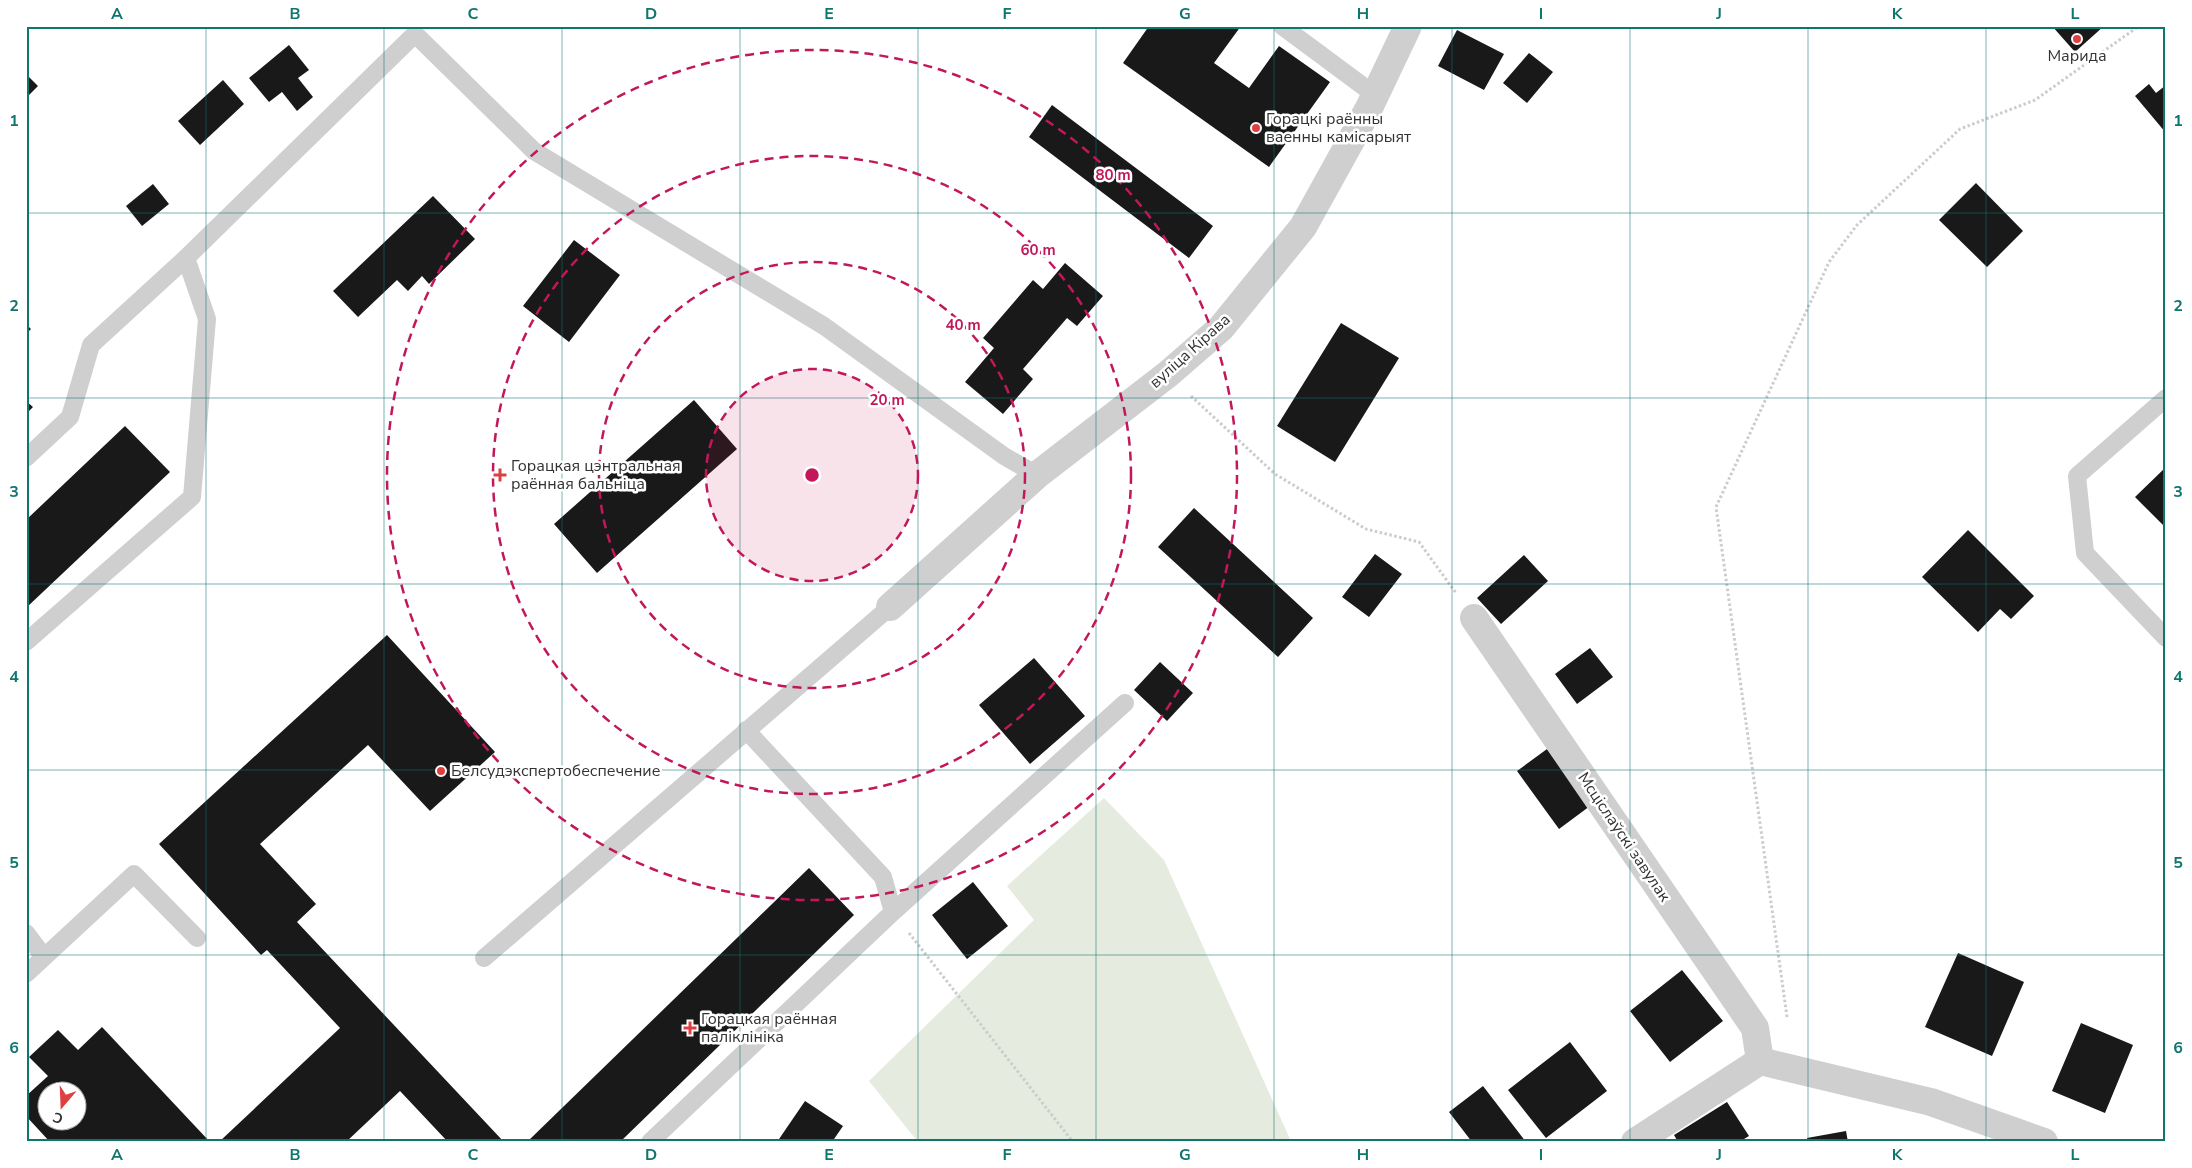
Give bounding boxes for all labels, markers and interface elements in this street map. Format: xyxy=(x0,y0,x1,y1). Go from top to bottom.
text: A xyxy=(111,3,123,25)
text: B xyxy=(289,3,301,25)
text: C xyxy=(468,3,479,25)
text: D xyxy=(645,3,657,25)
text: E xyxy=(824,3,834,25)
text: F xyxy=(1003,3,1012,25)
text: G xyxy=(1179,3,1191,25)
text: H xyxy=(1357,3,1369,25)
text: I xyxy=(1539,3,1543,25)
text: J xyxy=(1715,3,1722,25)
text: K xyxy=(1892,3,1904,25)
text: L xyxy=(2071,3,2080,25)
marker: Марида xyxy=(2071,33,2083,45)
place label: Марида xyxy=(2047,45,2107,67)
place label: Горацкі раённы ваенны камісарыят xyxy=(1266,108,1412,148)
text: 1 xyxy=(9,110,19,132)
text: 1 xyxy=(2173,110,2183,132)
marker: Горацкі раённы ваенны камісарыят xyxy=(1250,122,1262,134)
text: 80 m xyxy=(1095,165,1131,185)
text: 60 m xyxy=(1020,240,1056,260)
text: 2 xyxy=(9,295,19,317)
text: 2 xyxy=(2173,295,2183,317)
street label: вуліца Кірава xyxy=(1145,309,1235,393)
text: 40 m xyxy=(945,315,981,335)
text: 20 m xyxy=(869,390,905,410)
place label: Горацкая цэнтральная раённая бальніца xyxy=(511,455,681,495)
centre of rings xyxy=(803,466,821,484)
marker: Горацкая цэнтральная раённая бальніца xyxy=(493,468,507,482)
text: 3 xyxy=(9,481,19,503)
text: 3 xyxy=(2173,481,2183,503)
text: 4 xyxy=(9,666,19,688)
text: 4 xyxy=(2173,666,2183,688)
place label: Белсудэкспертобеспечение xyxy=(451,760,660,782)
marker: Белсудэкспертобеспечение xyxy=(435,765,447,777)
street label: Мсціслаўскі завулак xyxy=(1572,768,1676,907)
text: 5 xyxy=(9,852,19,874)
text: 5 xyxy=(2173,852,2183,874)
place label: Горацкая раённая паліклініка xyxy=(701,1008,837,1048)
marker: Горацкая раённая паліклініка xyxy=(683,1021,697,1035)
text: 6 xyxy=(9,1037,19,1059)
text: 6 xyxy=(2173,1037,2183,1059)
north arrow xyxy=(38,1080,88,1130)
text: С xyxy=(50,1107,66,1128)
text: A xyxy=(111,1144,123,1166)
text: B xyxy=(289,1144,301,1166)
text: C xyxy=(468,1144,479,1166)
text: D xyxy=(645,1144,657,1166)
text: E xyxy=(824,1144,834,1166)
text: F xyxy=(1003,1144,1012,1166)
text: G xyxy=(1179,1144,1191,1166)
text: H xyxy=(1357,1144,1369,1166)
text: I xyxy=(1539,1144,1543,1166)
text: J xyxy=(1715,1144,1722,1166)
text: K xyxy=(1892,1144,1904,1166)
text: L xyxy=(2071,1144,2080,1166)

